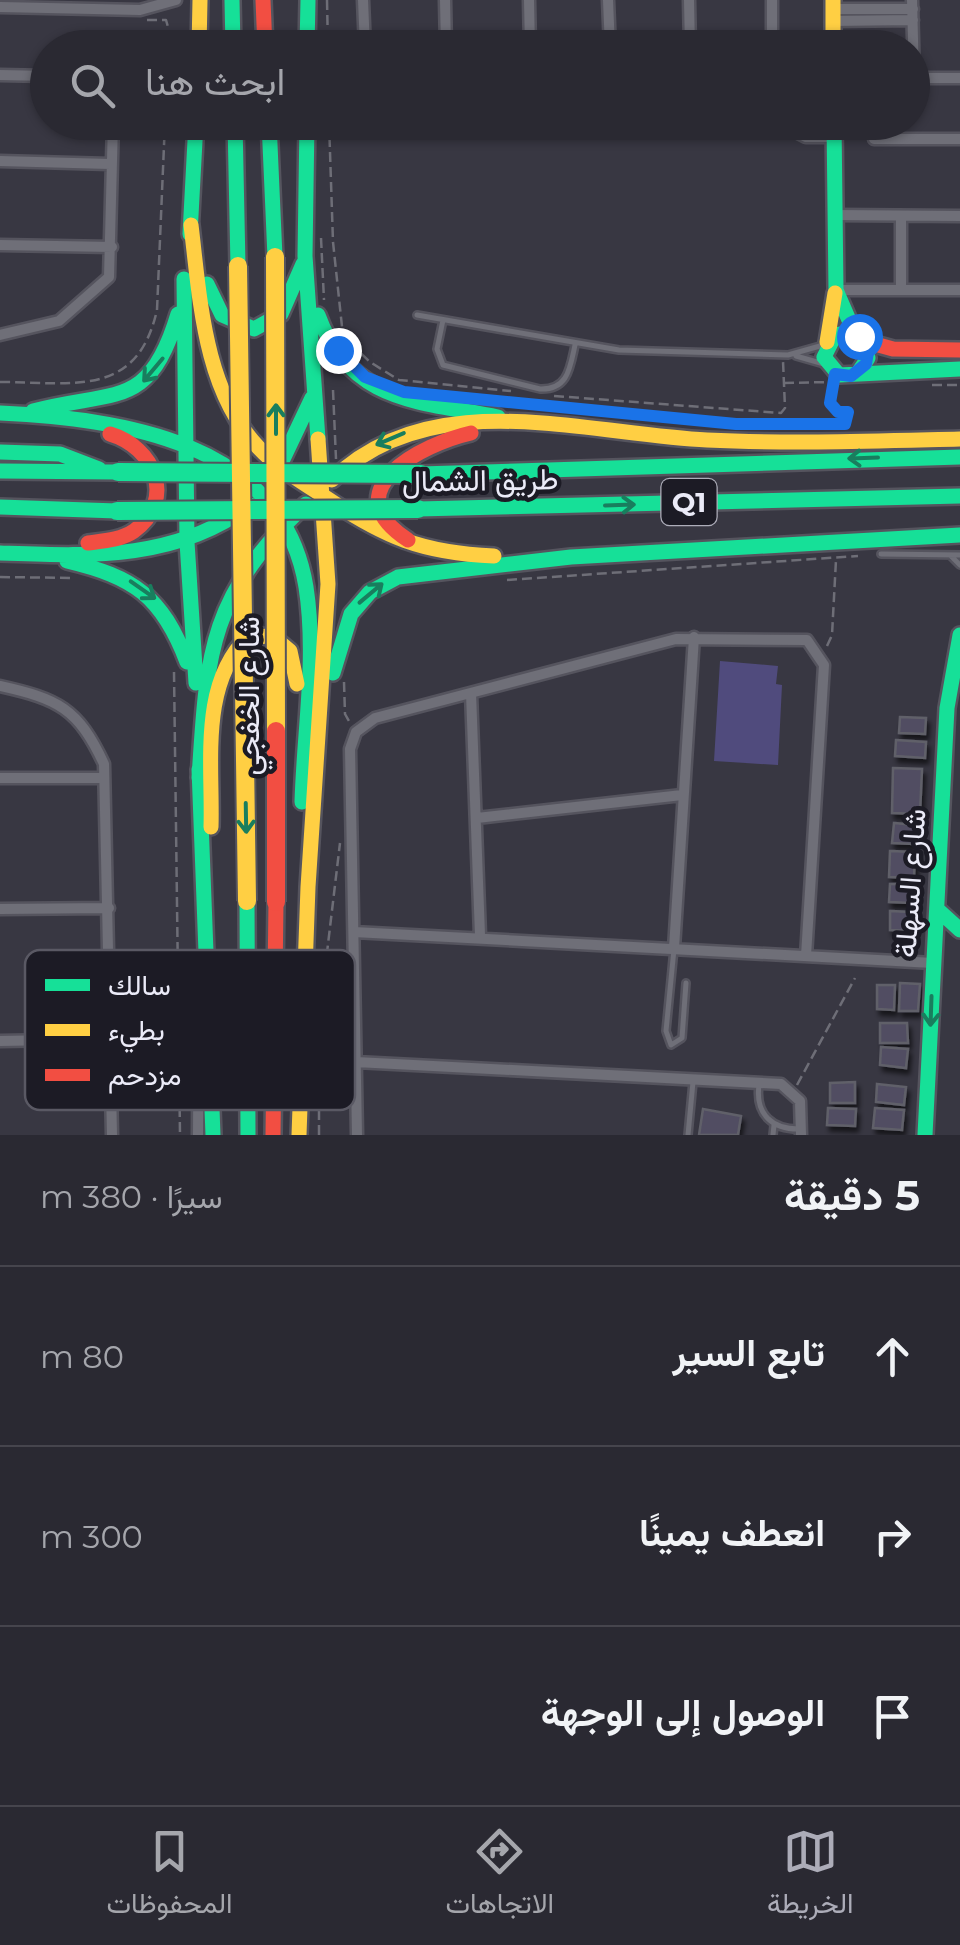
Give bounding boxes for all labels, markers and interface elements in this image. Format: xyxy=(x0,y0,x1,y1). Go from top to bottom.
search box xyxy=(30,30,930,140)
icon: search xyxy=(65,58,120,113)
text: ابحث هنا xyxy=(145,58,285,105)
route start xyxy=(837,314,883,360)
route end xyxy=(316,328,362,374)
one-way arrow xyxy=(142,356,164,382)
one-way arrow xyxy=(266,404,285,436)
one-way arrow xyxy=(376,431,406,449)
one-way arrow xyxy=(847,448,879,467)
street label: طريق الشمال xyxy=(401,460,559,500)
road number: Q1 xyxy=(662,479,716,525)
one-way arrow xyxy=(604,495,636,514)
one-way arrow xyxy=(129,579,156,600)
one-way arrow xyxy=(358,582,384,604)
street label: شارع الخفجي xyxy=(230,616,273,776)
one-way arrow xyxy=(236,800,256,833)
street label: شارع السهلة xyxy=(886,807,936,959)
legend xyxy=(25,950,355,1110)
text: سالك xyxy=(108,968,171,1002)
one-way arrow xyxy=(921,994,940,1026)
text: بطيء xyxy=(108,1013,165,1053)
text: مزدحم xyxy=(108,1058,181,1094)
text: 5 دقيقة xyxy=(784,1169,920,1221)
text: سيرًا · 380 m xyxy=(40,1177,222,1216)
text: تابع السير xyxy=(673,1329,825,1376)
icon: ahead xyxy=(865,1329,920,1384)
text: 80 m xyxy=(40,1337,124,1376)
text: انعطف يمينًا xyxy=(639,1509,825,1556)
icon: right xyxy=(865,1509,920,1564)
text: 300 m xyxy=(40,1517,143,1556)
text: الوصول إلى الوجهة xyxy=(541,1689,825,1736)
icon: arrive xyxy=(865,1689,920,1744)
tab: المحفوظات xyxy=(106,1824,233,1928)
tab: الاتجاهات xyxy=(445,1824,554,1928)
tab: الخريطة xyxy=(767,1824,854,1928)

